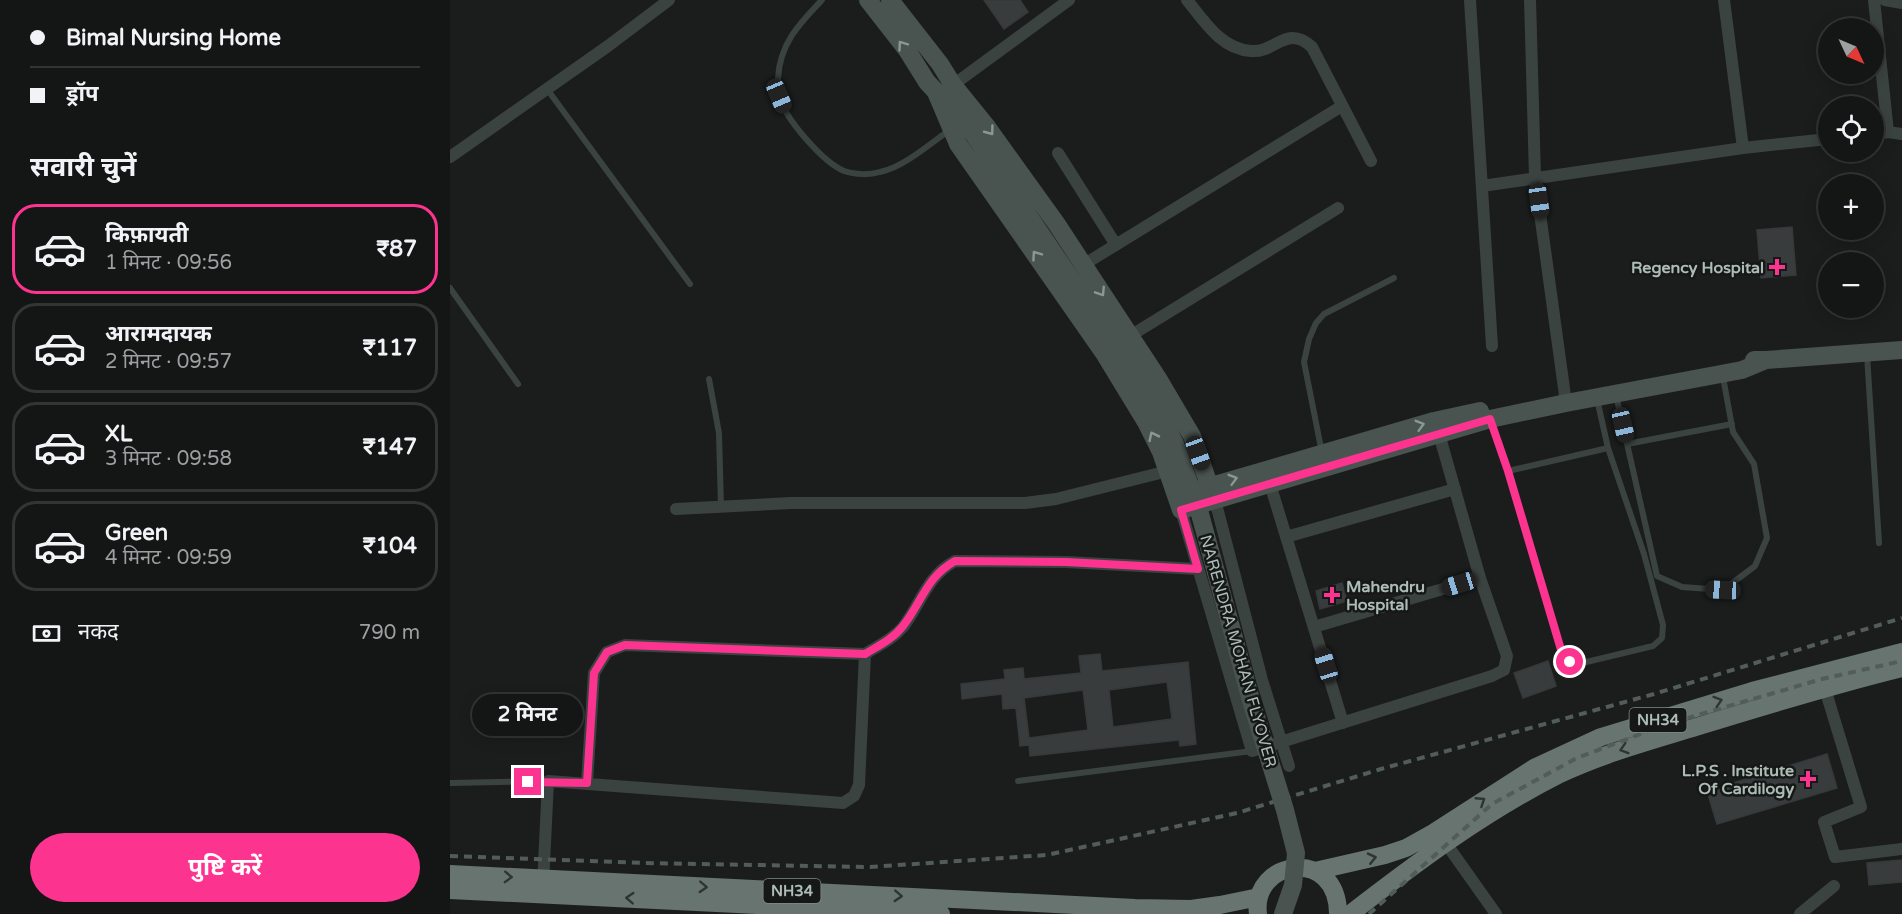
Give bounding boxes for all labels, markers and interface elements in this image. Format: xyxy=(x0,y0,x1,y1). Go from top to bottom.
north arrow xyxy=(1818,18,1884,84)
map controls xyxy=(1818,18,1884,318)
text: Bimal Nursing Home xyxy=(66,25,281,51)
one-way arrow xyxy=(898,40,909,51)
car xyxy=(764,76,794,116)
text: ड्रॉप xyxy=(66,81,99,107)
button: locate xyxy=(1818,96,1884,162)
one-way arrow xyxy=(983,125,994,136)
text: सवारी चुनें xyxy=(30,151,136,184)
button: + xyxy=(1818,174,1884,240)
car xyxy=(1528,182,1550,220)
icon: car xyxy=(33,222,87,276)
text: किफ़ायती xyxy=(105,222,189,248)
text: ₹87 xyxy=(376,236,417,262)
one-way arrow xyxy=(1032,250,1043,261)
text: 1 मिनट · 09:56 xyxy=(105,251,232,275)
button: − xyxy=(1818,252,1884,318)
place label: Regency Hospital xyxy=(1631,258,1764,278)
marker: Regency Hospital xyxy=(1768,258,1786,276)
one-way arrow xyxy=(1094,285,1105,296)
icon: car xyxy=(33,321,87,375)
text: आरामदायक xyxy=(105,321,212,347)
text: ₹117 xyxy=(363,335,417,361)
text: 2 मिनट · 09:57 xyxy=(105,350,232,374)
car xyxy=(1610,405,1636,445)
icon: car xyxy=(33,420,87,474)
one-way arrow xyxy=(1414,420,1425,432)
text: XL xyxy=(105,421,132,447)
one-way arrow xyxy=(1148,431,1160,442)
car xyxy=(1183,433,1213,473)
text: ₹147 xyxy=(363,434,417,460)
text: 3 मिनट · 09:58 xyxy=(105,447,232,471)
one-way arrow xyxy=(1228,473,1238,486)
icon: car xyxy=(33,519,87,573)
text: Green xyxy=(105,520,168,546)
text: ₹104 xyxy=(363,533,417,559)
street label: NARENDRA MOHAN FLYOVER xyxy=(1195,533,1281,770)
text: 4 मिनट · 09:59 xyxy=(105,546,232,570)
car xyxy=(1439,570,1479,598)
place label: Mahendru Hospital xyxy=(1346,577,1425,615)
car xyxy=(1705,580,1741,600)
marker: Mahendru Hospital xyxy=(1323,586,1341,604)
icon: cash xyxy=(30,617,63,650)
text: नकद xyxy=(78,619,119,645)
text: 790 m xyxy=(359,621,420,645)
car xyxy=(1312,645,1340,685)
route start xyxy=(1556,648,1583,675)
callout: 2 मिनट xyxy=(472,695,584,737)
one-way arrow xyxy=(1712,696,1723,708)
text: 2 मिनट xyxy=(498,703,557,727)
road number: NH34 xyxy=(1630,708,1686,732)
one-way arrow xyxy=(1619,742,1630,754)
place label: L.P.S . Institute Of Cardilogy xyxy=(1682,761,1794,799)
route end xyxy=(514,768,541,795)
marker: L.P.S . Institute Of Cardilogy xyxy=(1799,770,1817,788)
one-way arrow xyxy=(1475,796,1485,808)
button: पुष्टि करें xyxy=(30,833,420,902)
one-way arrow xyxy=(1367,852,1377,865)
one-way arrow xyxy=(504,870,513,883)
road number: NH34 xyxy=(764,879,820,903)
one-way arrow xyxy=(699,880,708,893)
one-way arrow xyxy=(893,890,902,903)
one-way arrow xyxy=(626,891,635,904)

